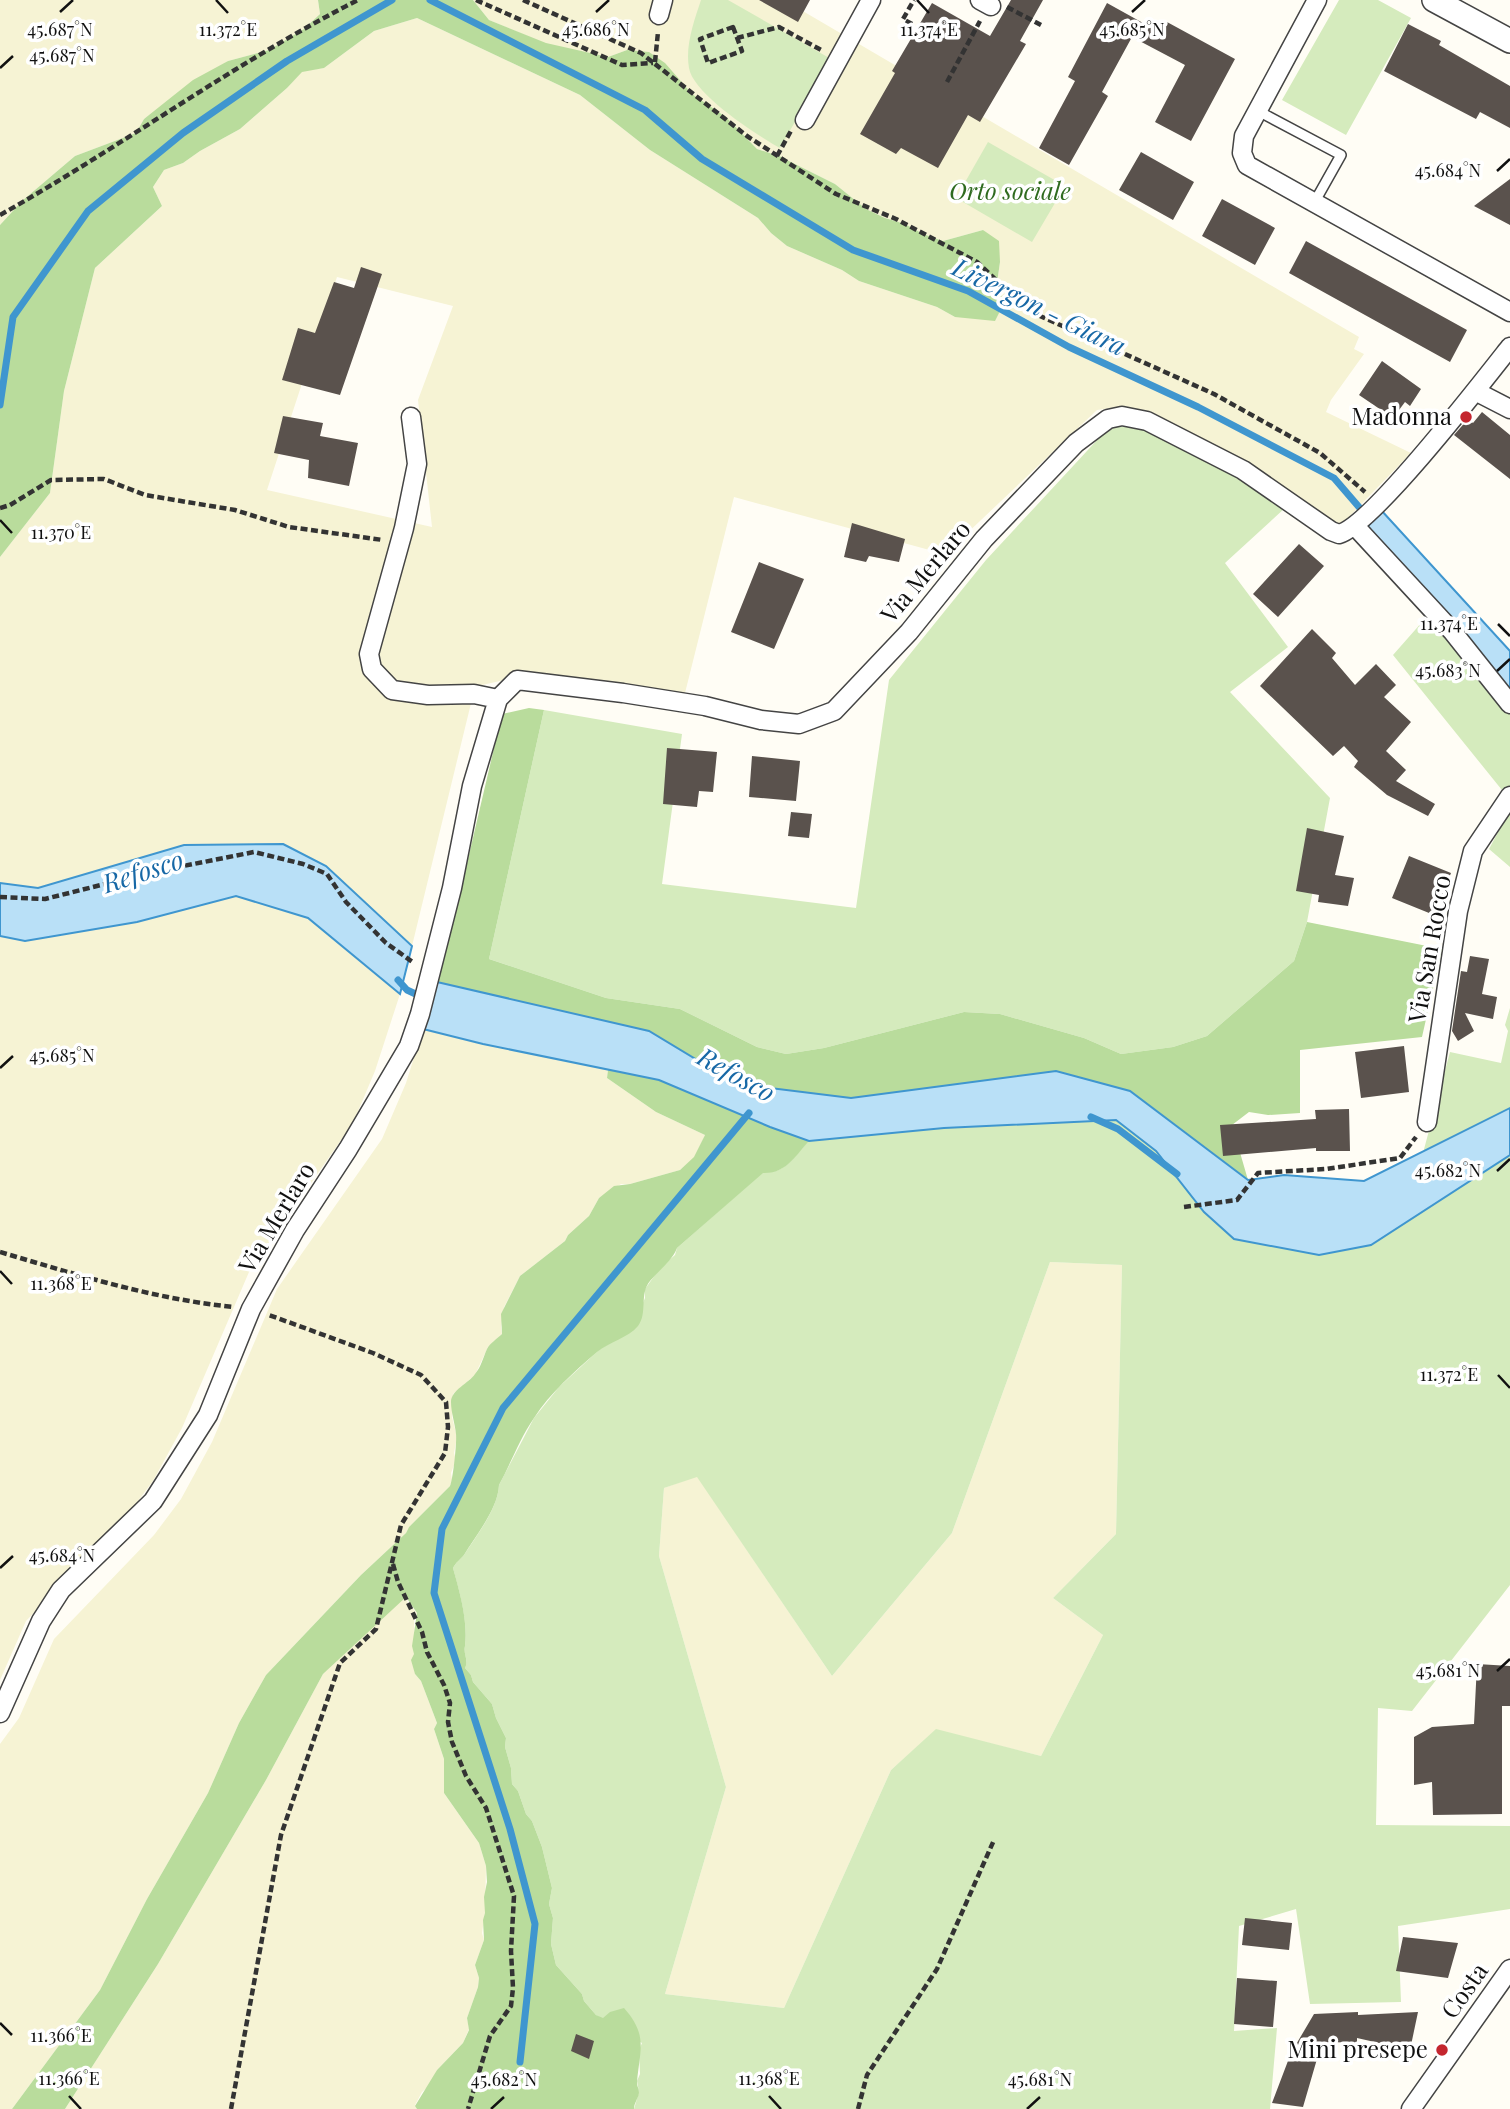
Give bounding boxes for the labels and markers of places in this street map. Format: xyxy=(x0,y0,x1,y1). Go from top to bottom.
place label: Madonna xyxy=(1352,399,1452,431)
marker: Madonna xyxy=(1458,409,1474,425)
place label: Mini presepe xyxy=(1287,2032,1428,2064)
marker: Mini presepe xyxy=(1434,2042,1450,2058)

